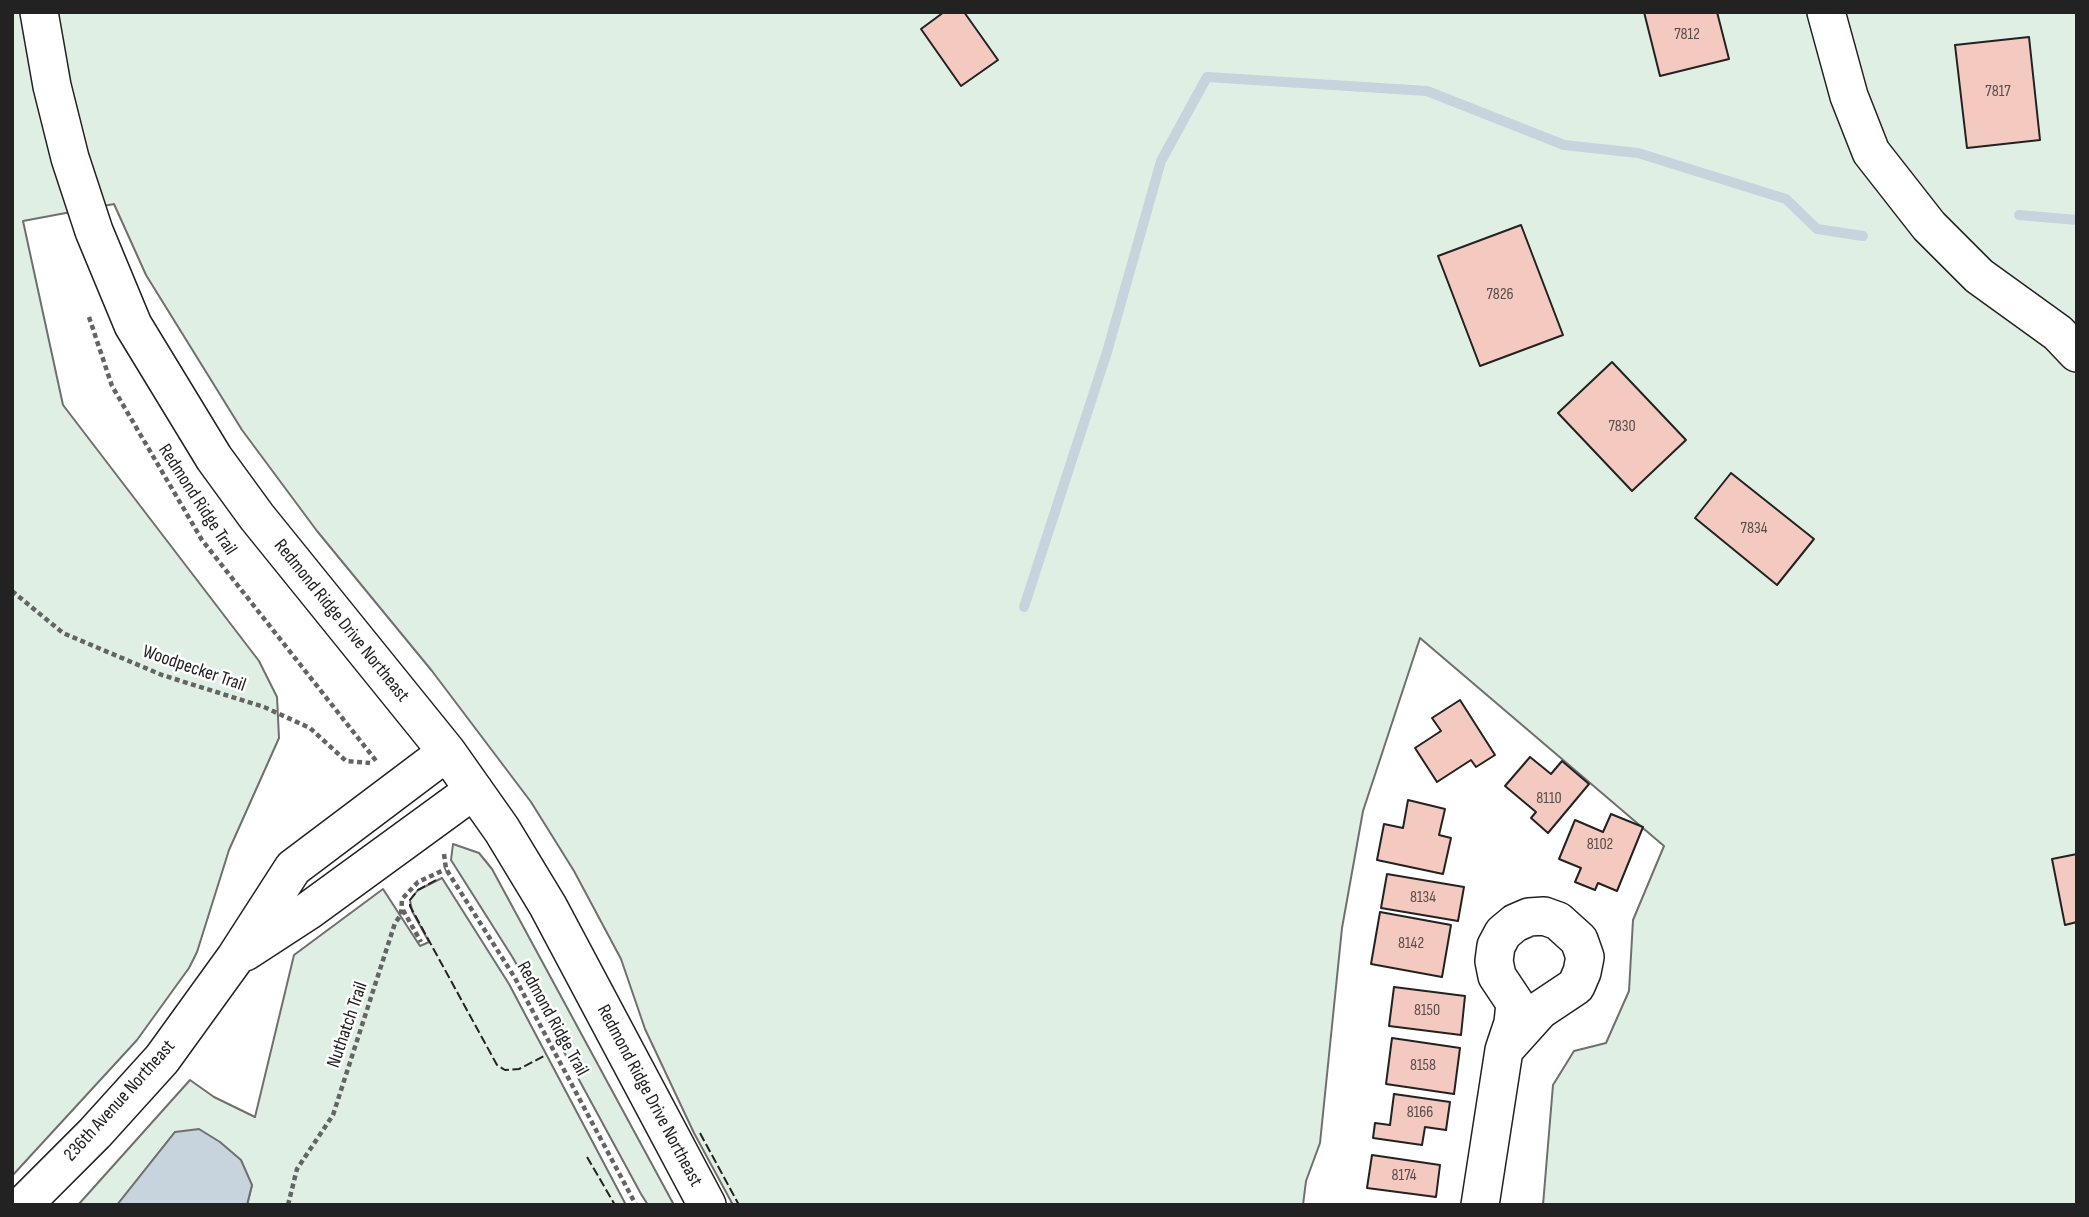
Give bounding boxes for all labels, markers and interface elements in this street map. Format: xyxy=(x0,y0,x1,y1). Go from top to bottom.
house number: 7812 xyxy=(1674,25,1700,45)
house number: 7817 xyxy=(1985,82,2011,102)
house number: 7826 xyxy=(1486,285,1514,305)
house number: 7830 xyxy=(1608,417,1636,437)
street label: Redmond Ridge Trail xyxy=(153,440,241,560)
house number: 7834 xyxy=(1741,519,1767,539)
street label: Redmond Ridge Drive Northeast xyxy=(268,535,414,707)
street label: Woodpecker Trail xyxy=(139,641,249,697)
house number: 8110 xyxy=(1536,789,1562,809)
house number: 8102 xyxy=(1587,835,1613,855)
house number: 8134 xyxy=(1410,888,1436,908)
house number: 8142 xyxy=(1398,934,1424,954)
street label: Redmond Ridge Trail xyxy=(511,958,593,1080)
street label: Nuthatch Trail xyxy=(323,979,373,1071)
street label: Redmond Ridge Drive Northeast xyxy=(591,1001,707,1191)
house number: 8150 xyxy=(1414,1001,1440,1021)
street label: 236th Avenue Northeast xyxy=(60,1036,180,1166)
house number: 8158 xyxy=(1410,1056,1436,1076)
house number: 8166 xyxy=(1407,1103,1433,1123)
house number: 8174 xyxy=(1392,1166,1416,1186)

